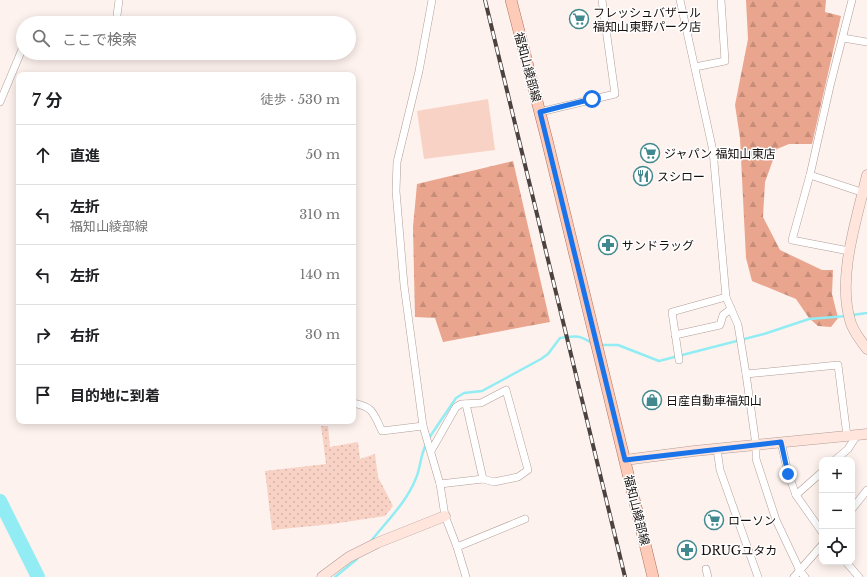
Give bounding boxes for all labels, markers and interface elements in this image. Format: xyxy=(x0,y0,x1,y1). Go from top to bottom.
place label: フレッシュバザール 福知山東野パーク店 xyxy=(593,5,701,34)
supermarket icon: フレッシュバザール 福知山東野パーク店 xyxy=(568,8,590,30)
search box xyxy=(16,16,356,60)
icon: search xyxy=(30,27,52,49)
text: ここで検索 xyxy=(62,30,137,49)
street label: 福知山綾部線 xyxy=(511,30,545,104)
text: 7 分 xyxy=(32,90,62,111)
route start xyxy=(583,90,601,108)
text: 徒歩 · 530 m xyxy=(260,91,340,108)
supermarket icon: ジャパン 福知山東店 xyxy=(639,142,661,164)
icon: ahead xyxy=(32,144,54,166)
text: 直進 xyxy=(70,146,100,165)
text: 50 m xyxy=(306,146,340,163)
place label: ジャパン 福知山東店 xyxy=(664,146,775,161)
restaurant icon: スシロー xyxy=(632,165,654,187)
place label: スシロー xyxy=(657,169,705,184)
text: 左折 xyxy=(70,197,100,216)
icon: left xyxy=(32,204,54,226)
text: 310 m xyxy=(299,206,340,223)
text: 福知山綾部線 xyxy=(70,218,148,235)
pharmacy icon: サンドラッグ xyxy=(597,234,619,256)
place label: サンドラッグ xyxy=(622,238,694,253)
icon: left xyxy=(32,264,54,286)
text: 左折 xyxy=(70,266,100,285)
text: 140 m xyxy=(300,266,340,283)
icon: right xyxy=(32,324,54,346)
text: 右折 xyxy=(70,326,100,345)
text: 30 m xyxy=(305,326,340,343)
icon: arrive xyxy=(32,384,54,406)
text: 目的地に到着 xyxy=(70,386,160,405)
shop icon: 日産自動車福知山 xyxy=(641,389,663,411)
place label: 日産自動車福知山 xyxy=(666,393,762,408)
map controls xyxy=(819,457,855,565)
button: + xyxy=(819,457,855,493)
route end xyxy=(779,465,797,483)
street label: 福知山綾部線 xyxy=(621,473,653,547)
button: − xyxy=(819,493,855,529)
supermarket icon: ローソン xyxy=(703,509,725,531)
place label: ローソン xyxy=(728,513,776,528)
button: locate xyxy=(819,529,855,565)
pharmacy icon: DRUGユタカ xyxy=(676,539,698,561)
place label: DRUGユタカ xyxy=(701,543,777,558)

